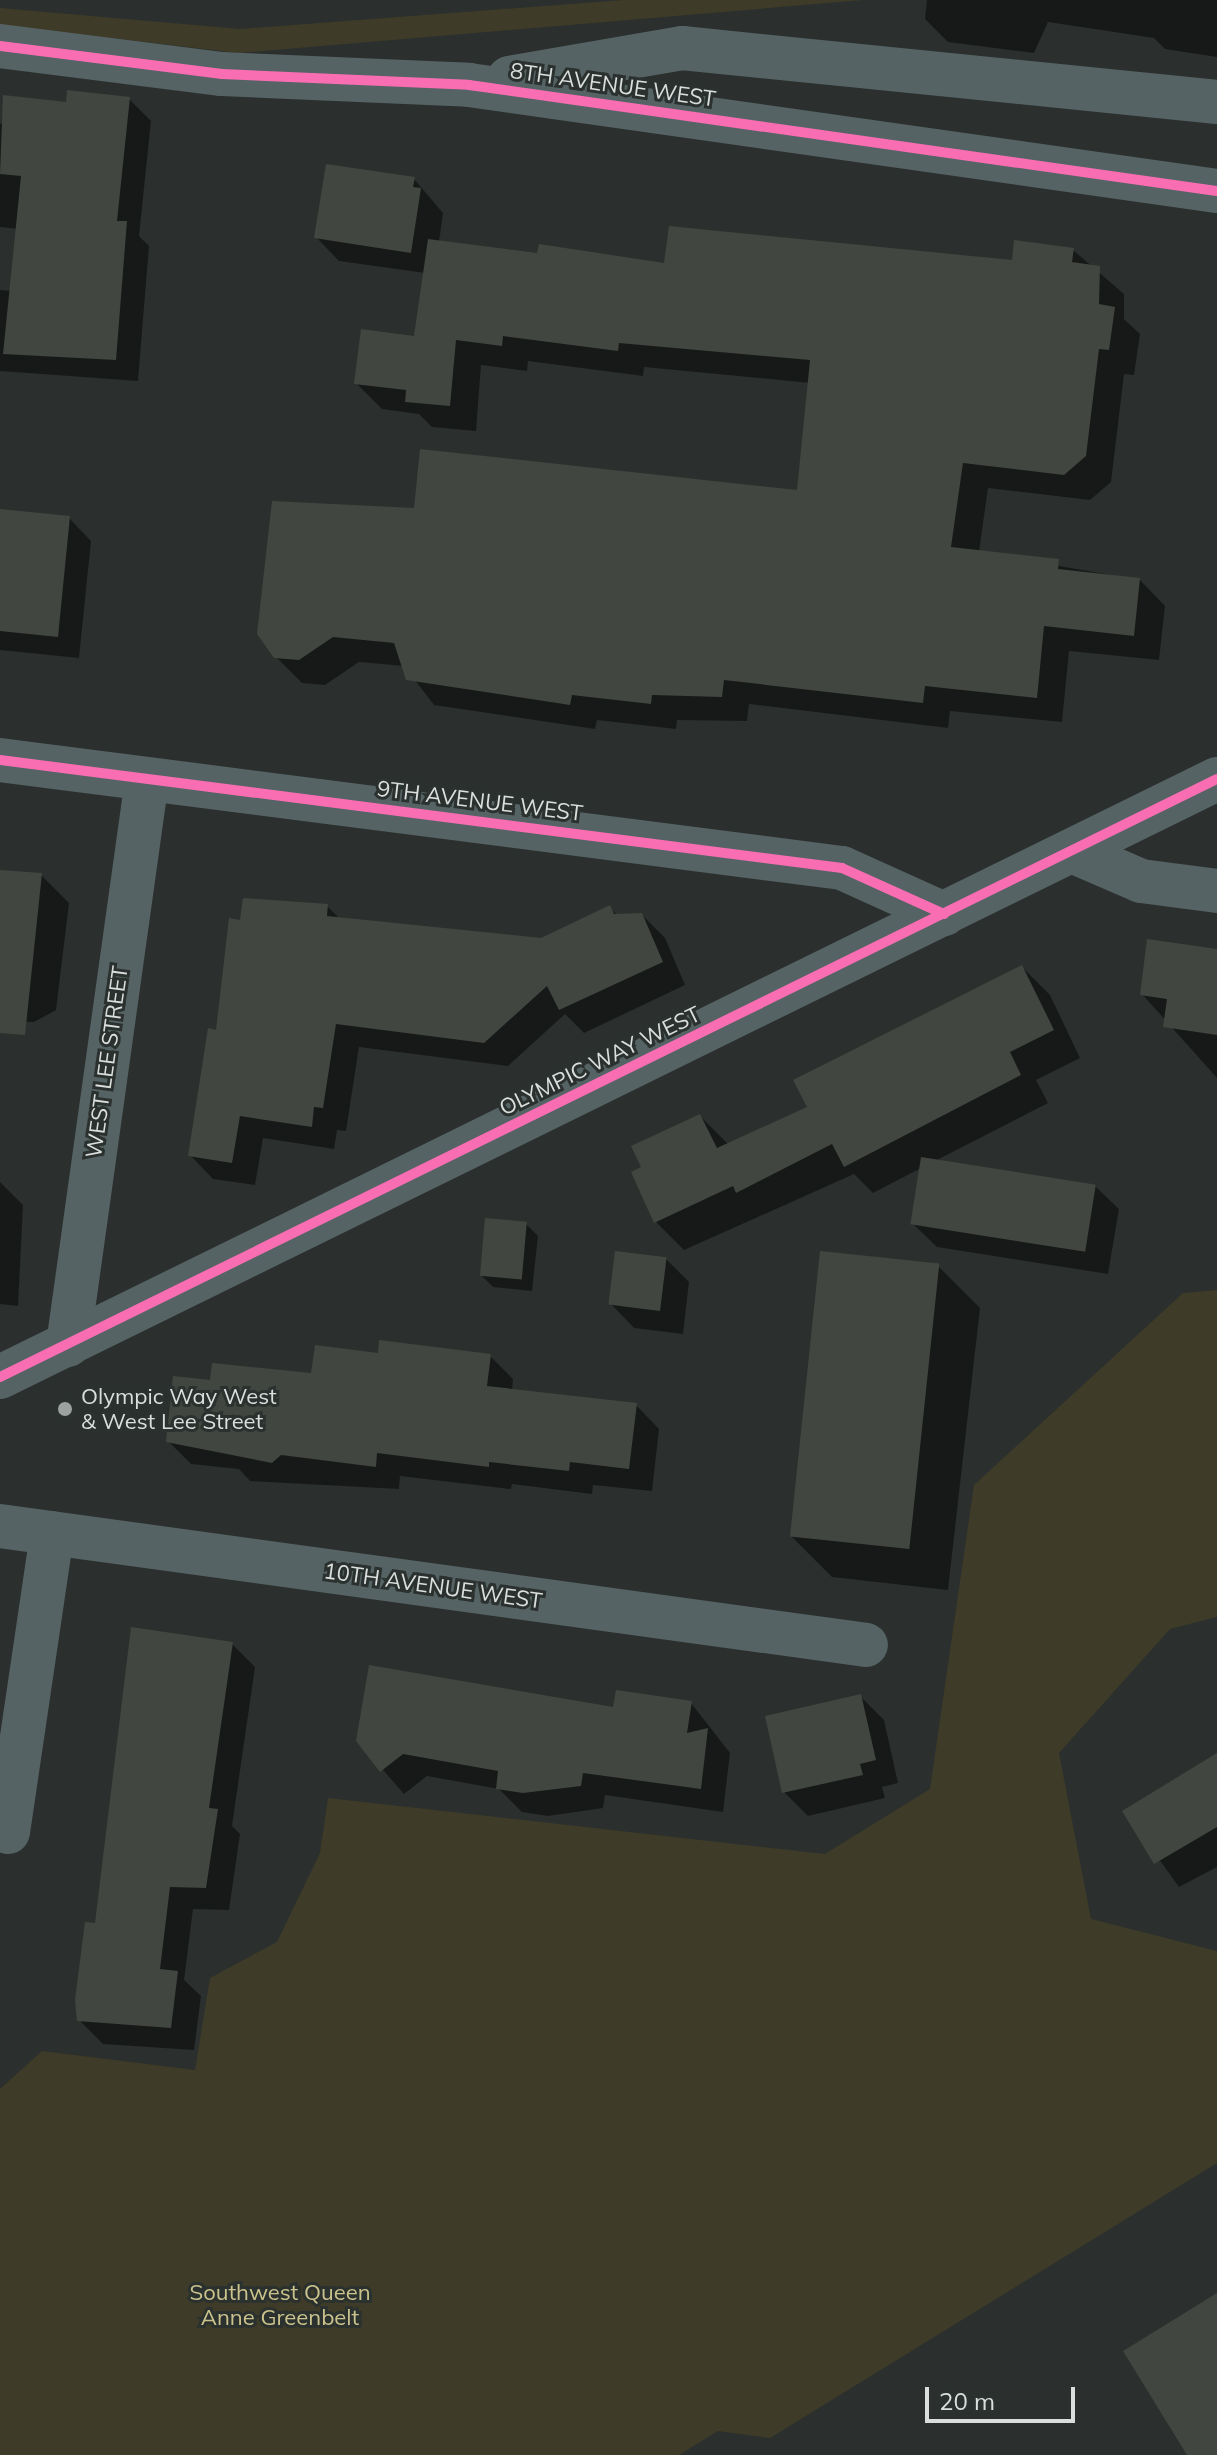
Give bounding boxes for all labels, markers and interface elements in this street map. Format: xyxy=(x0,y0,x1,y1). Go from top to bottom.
street label: 8TH AVENUE WEST xyxy=(508,57,718,113)
street label: 9TH AVENUE WEST xyxy=(375,775,585,827)
street label: WEST LEE STREET xyxy=(80,964,134,1160)
street label: OLYMPIC WAY WEST xyxy=(495,1001,705,1121)
place label: Olympic Way West & West Lee Street xyxy=(81,1383,277,1434)
marker: Olympic Way West & West Lee Street xyxy=(56,1400,74,1418)
street label: 10TH AVENUE WEST xyxy=(322,1558,544,1614)
park label: Southwest Queen Anne Greenbelt xyxy=(189,2279,371,2330)
scale bar xyxy=(929,2371,1079,2421)
text: 20 m xyxy=(939,2386,995,2416)

